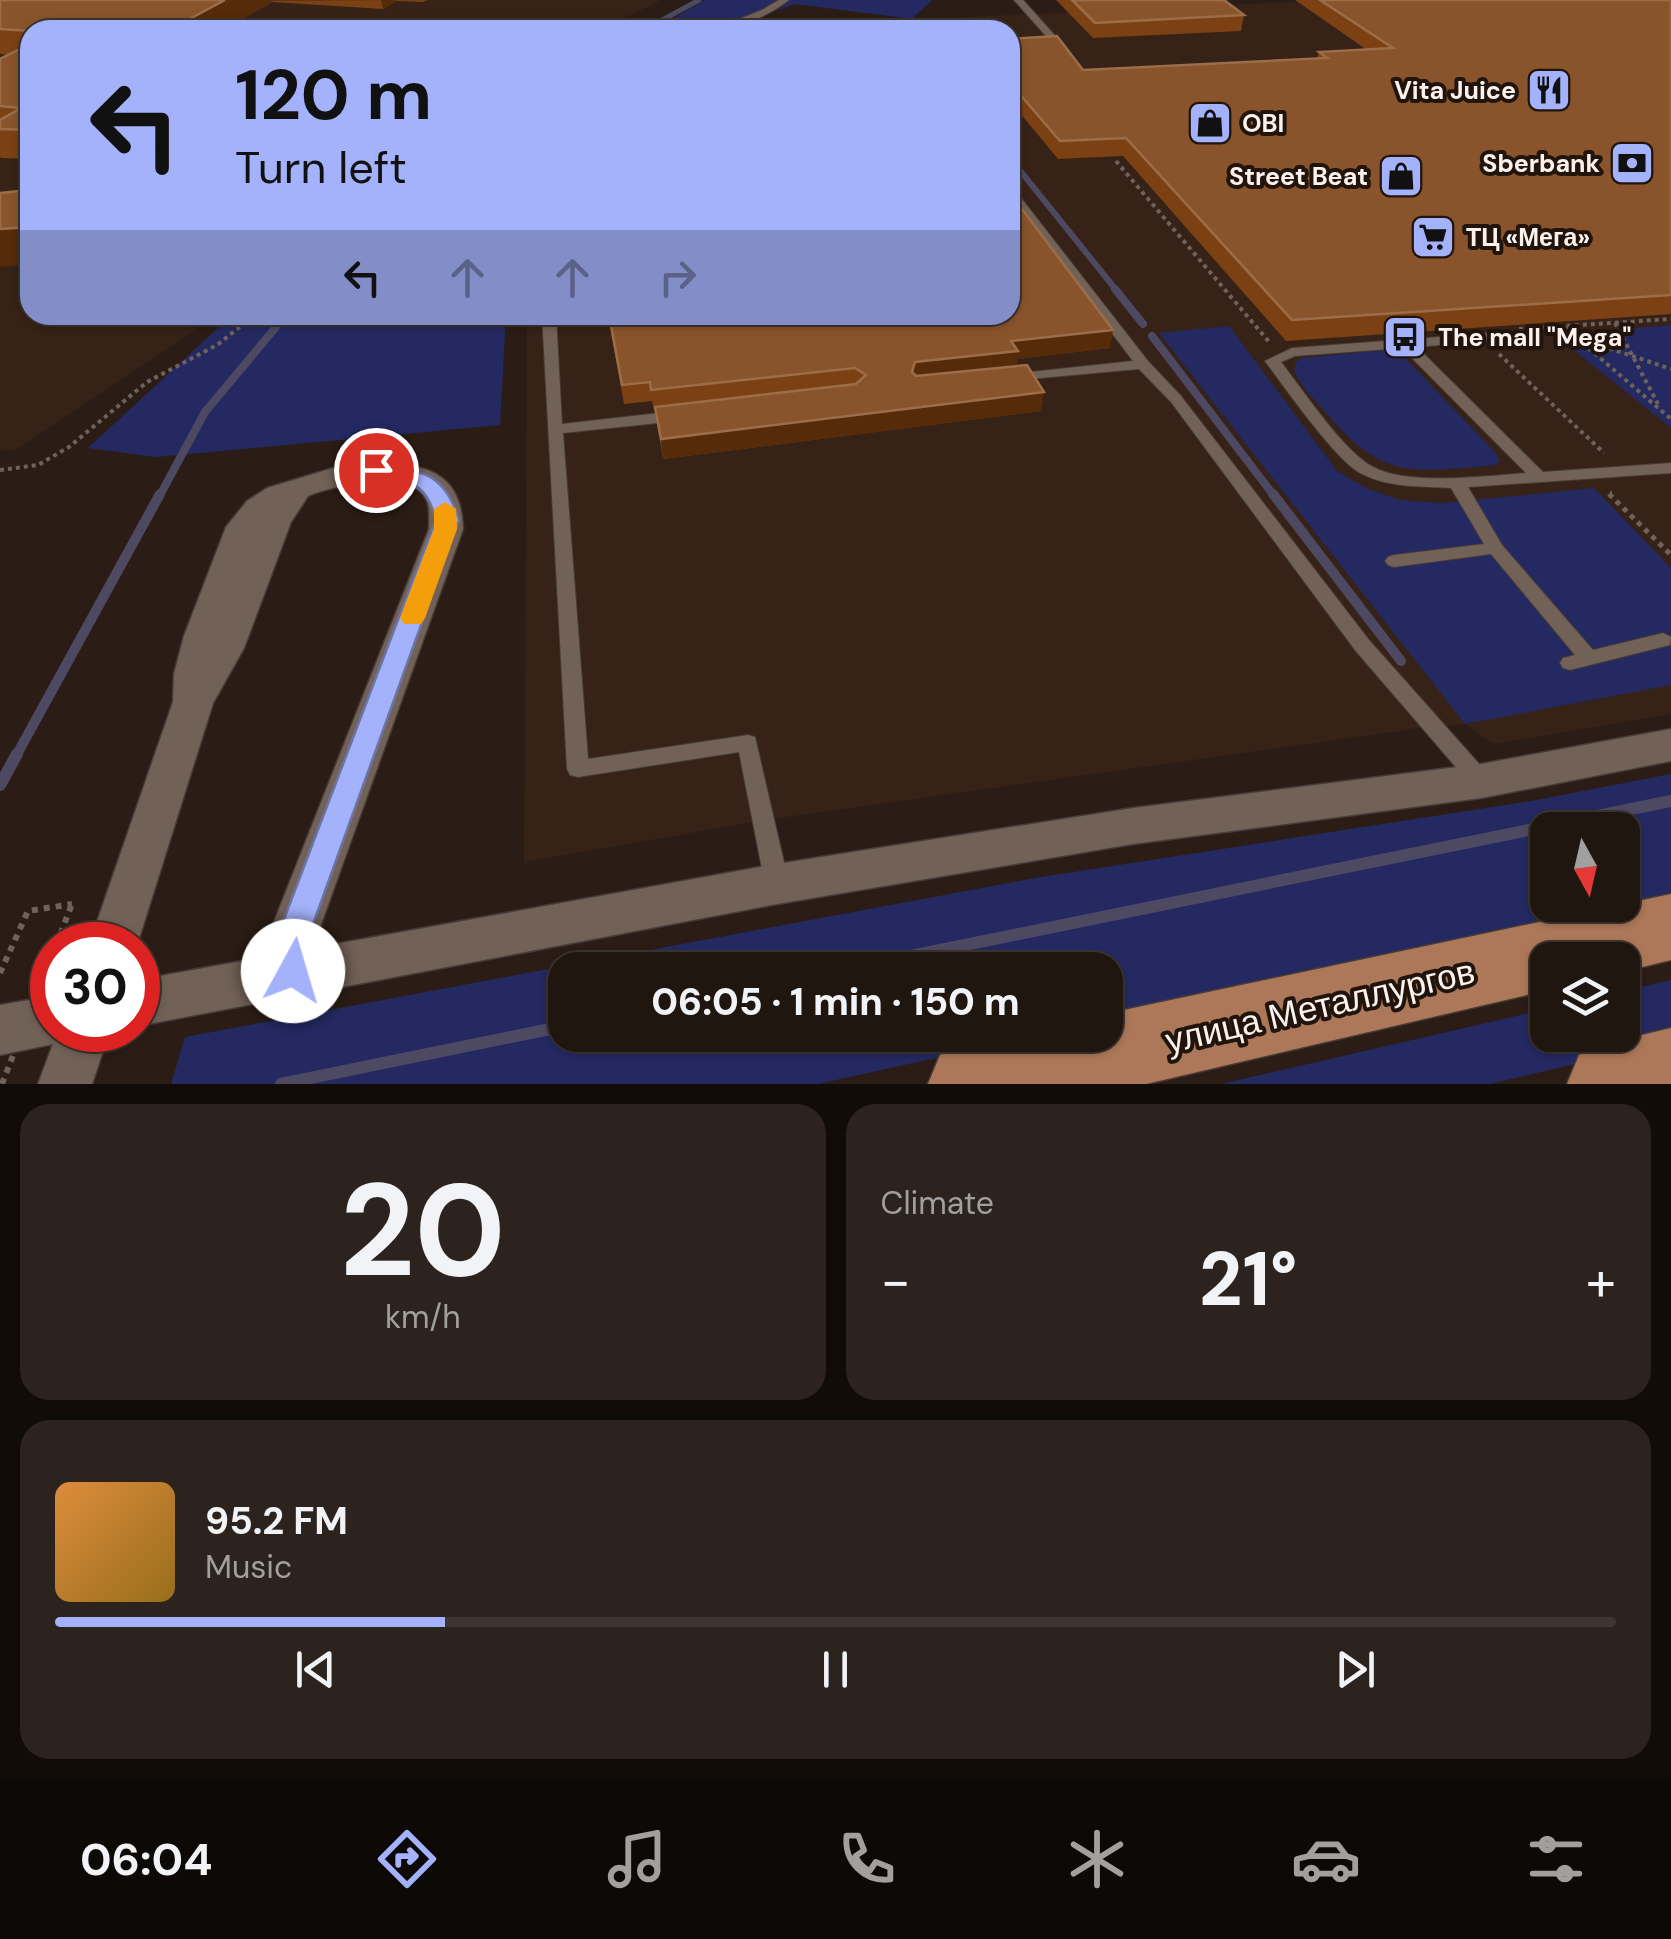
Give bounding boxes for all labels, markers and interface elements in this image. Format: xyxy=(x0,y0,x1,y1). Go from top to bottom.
text: 120 m xyxy=(235,50,432,141)
icon: left xyxy=(70,60,200,190)
restaurant icon: Vita Juice xyxy=(1526,67,1572,113)
place label: Vita Juice xyxy=(1394,74,1516,107)
shop icon: OBI xyxy=(1187,100,1233,146)
place label: OBI xyxy=(1242,107,1284,140)
text: Turn left xyxy=(235,138,407,197)
bank icon: Sberbank xyxy=(1609,140,1655,186)
place label: Sberbank xyxy=(1482,147,1601,180)
shop icon: Street Beat xyxy=(1378,153,1424,199)
place label: Street Beat xyxy=(1229,160,1368,193)
supermarket icon: ТЦ «Мега» xyxy=(1410,214,1456,260)
place label: ТЦ «Мега» xyxy=(1466,221,1590,254)
icon: left xyxy=(335,250,390,305)
icon: ahead xyxy=(440,250,495,305)
icon: ahead xyxy=(545,250,600,305)
icon: right xyxy=(650,250,705,305)
bus stop icon: The mall "Mega" xyxy=(1382,314,1428,360)
place label: The mall "Mega" xyxy=(1438,321,1631,354)
pin xyxy=(334,428,419,513)
icon: arrive xyxy=(349,443,404,498)
north arrow xyxy=(1530,812,1640,922)
map controls xyxy=(1530,812,1640,1052)
position arrow xyxy=(241,919,345,1023)
speed limit sign: 30 xyxy=(30,922,160,1052)
button: layers xyxy=(1530,942,1640,1052)
street label: улица Металлургов xyxy=(1161,948,1479,1064)
text: 06:05 · 1 min · 150 m xyxy=(651,977,1020,1027)
text: 20 xyxy=(340,1146,506,1315)
text: Climate xyxy=(881,1182,994,1224)
text: 21° xyxy=(1199,1231,1297,1328)
text: − xyxy=(881,1245,911,1317)
text: + xyxy=(1586,1245,1616,1317)
text: km/h xyxy=(385,1296,461,1338)
text: 95.2 FM xyxy=(205,1496,348,1546)
text: Music xyxy=(205,1546,292,1588)
icon: previous xyxy=(288,1642,343,1697)
icon: pause xyxy=(808,1642,863,1697)
icon: next xyxy=(1328,1642,1383,1697)
icon: directions xyxy=(372,1824,442,1894)
icon: music xyxy=(602,1824,672,1894)
icon: phone xyxy=(832,1824,902,1894)
icon: climate xyxy=(1062,1824,1132,1894)
icon: car xyxy=(1291,1824,1361,1894)
icon: filters xyxy=(1521,1824,1591,1894)
text: 06:04 xyxy=(80,1830,212,1889)

